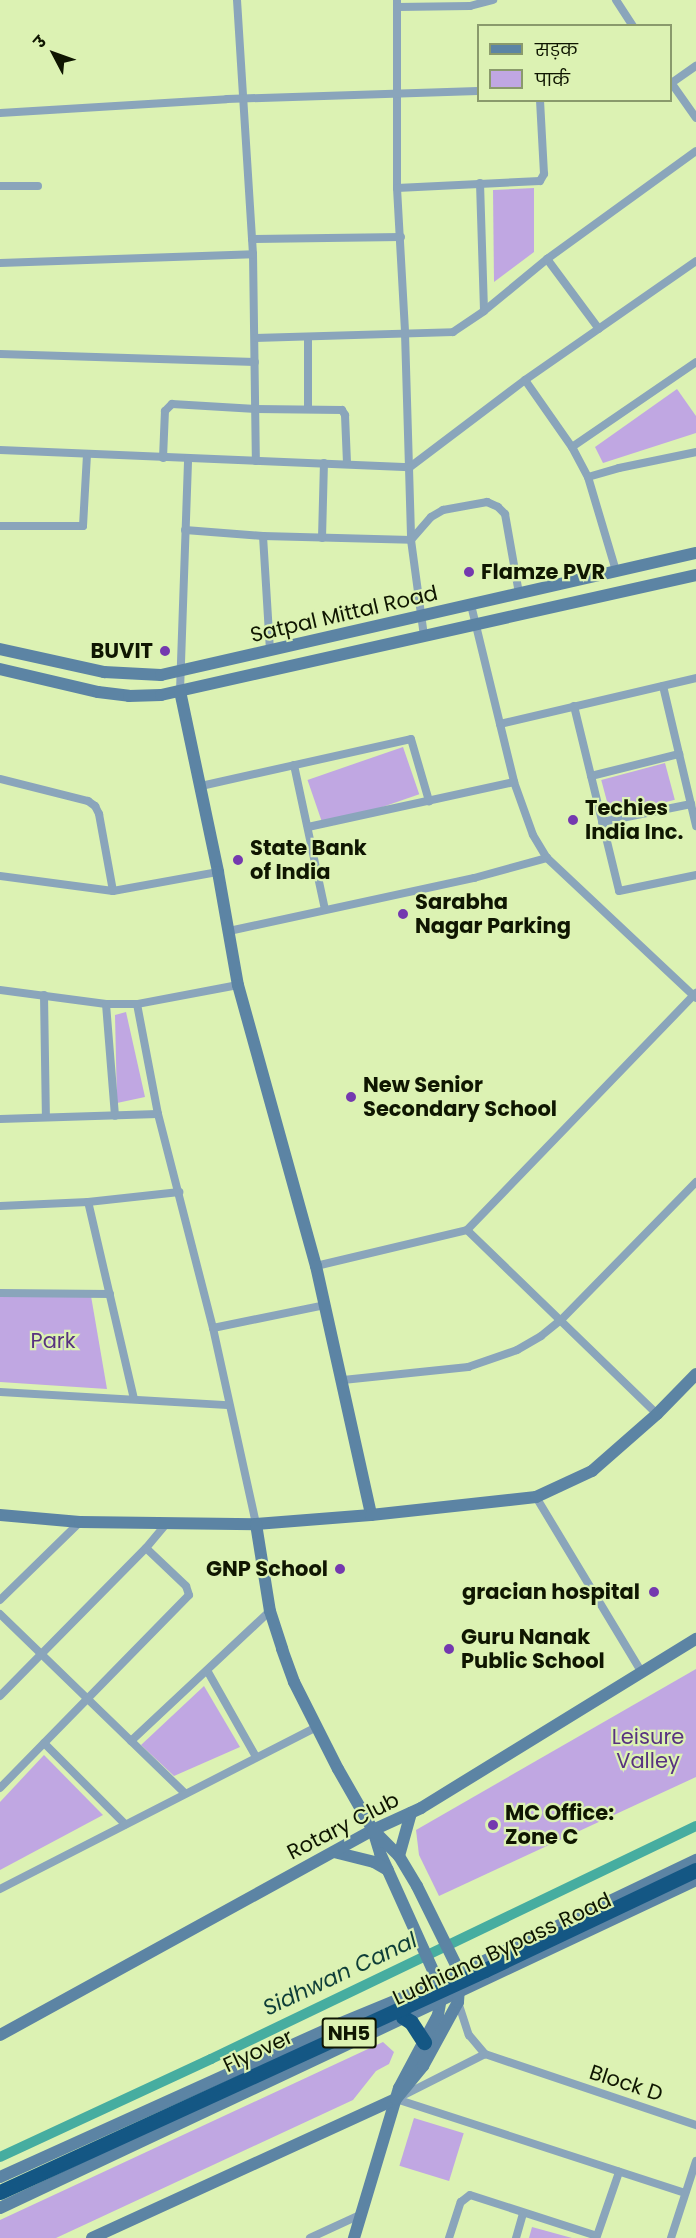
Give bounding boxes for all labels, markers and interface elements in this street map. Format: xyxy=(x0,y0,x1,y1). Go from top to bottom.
north arrow xyxy=(24,24,84,84)
legend xyxy=(477,24,672,102)
text: उ xyxy=(28,31,52,53)
text: सड़क xyxy=(535,37,578,62)
text: पार्क xyxy=(535,67,570,92)
place label: Flamze PVR xyxy=(481,559,605,585)
marker: Flamze PVR xyxy=(462,565,476,579)
street label: Satpal Mittal Road xyxy=(248,580,440,648)
place label: BUVIT xyxy=(90,638,153,664)
marker: BUVIT xyxy=(158,644,172,658)
place label: Techies India Inc. xyxy=(585,795,683,845)
marker: Techies India Inc. xyxy=(566,813,580,827)
place label: State Bank of India xyxy=(250,835,367,885)
marker: State Bank of India xyxy=(231,853,245,867)
place label: Sarabha Nagar Parking xyxy=(415,889,571,939)
marker: Sarabha Nagar Parking xyxy=(396,907,410,921)
place label: New Senior Secondary School xyxy=(363,1072,557,1122)
marker: New Senior Secondary School xyxy=(344,1090,358,1104)
park label: Park xyxy=(30,1328,76,1354)
place label: GNP School xyxy=(206,1556,328,1582)
marker: GNP School xyxy=(333,1562,347,1576)
place label: gracian hospital xyxy=(462,1579,640,1605)
marker: gracian hospital xyxy=(645,1583,663,1601)
place label: Guru Nanak Public School xyxy=(461,1624,605,1674)
marker: Guru Nanak Public School xyxy=(442,1642,456,1656)
park label: Leisure Valley xyxy=(612,1724,684,1774)
street label: Rotary Club xyxy=(283,1787,403,1865)
place label: MC Office: Zone C xyxy=(505,1800,614,1850)
marker: MC Office: Zone C xyxy=(486,1818,500,1832)
street label: Ludhiana Bypass Road xyxy=(389,1887,615,2011)
water label: Sidhwan Canal xyxy=(259,1927,421,2021)
road number: NH5 xyxy=(320,2016,378,2050)
street label: Flyover xyxy=(219,2024,297,2078)
street label: Block D xyxy=(586,2059,666,2107)

